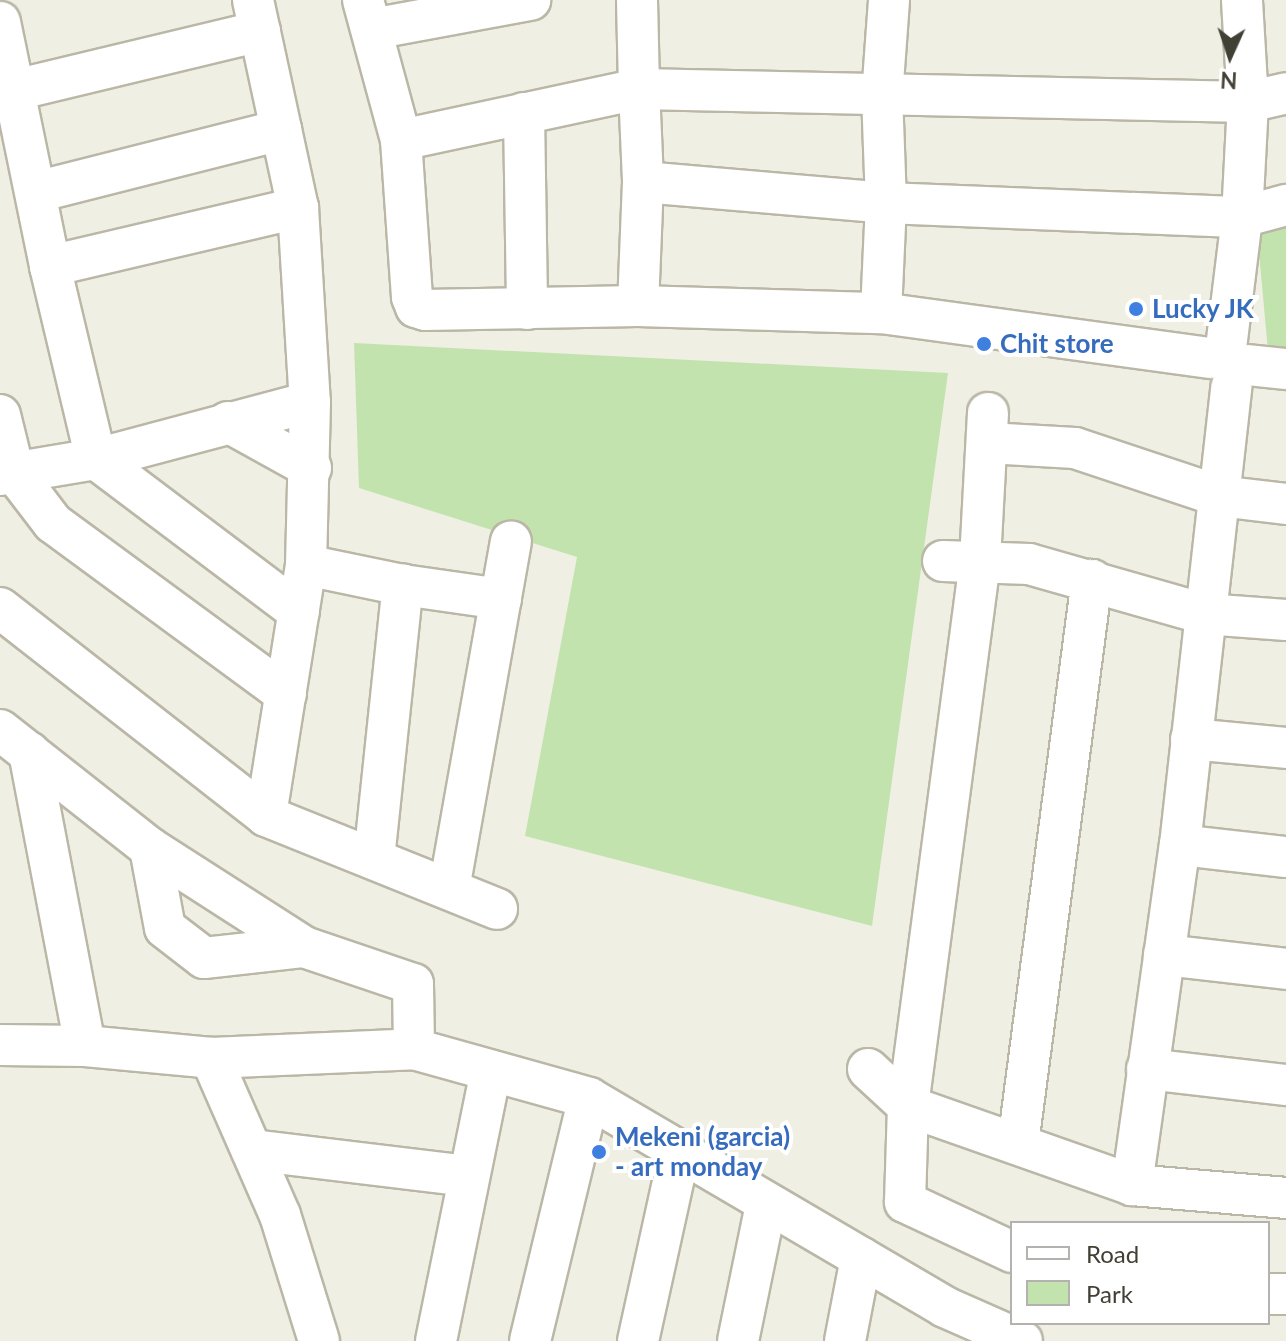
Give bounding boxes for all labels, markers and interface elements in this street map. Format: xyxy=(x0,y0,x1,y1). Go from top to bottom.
north arrow xyxy=(1190,16,1270,96)
text: N xyxy=(1220,67,1238,94)
place label: Lucky JK xyxy=(1152,293,1255,325)
marker: Lucky JK xyxy=(1127,300,1145,318)
place label: Chit store xyxy=(1000,328,1114,360)
marker: Chit store xyxy=(975,335,993,353)
place label: Mekeni (garcia) - art monday xyxy=(615,1121,790,1182)
marker: Mekeni (garcia) - art monday xyxy=(590,1143,608,1161)
legend xyxy=(1010,1221,1270,1325)
text: Road xyxy=(1086,1239,1139,1268)
text: Park xyxy=(1086,1279,1133,1308)

